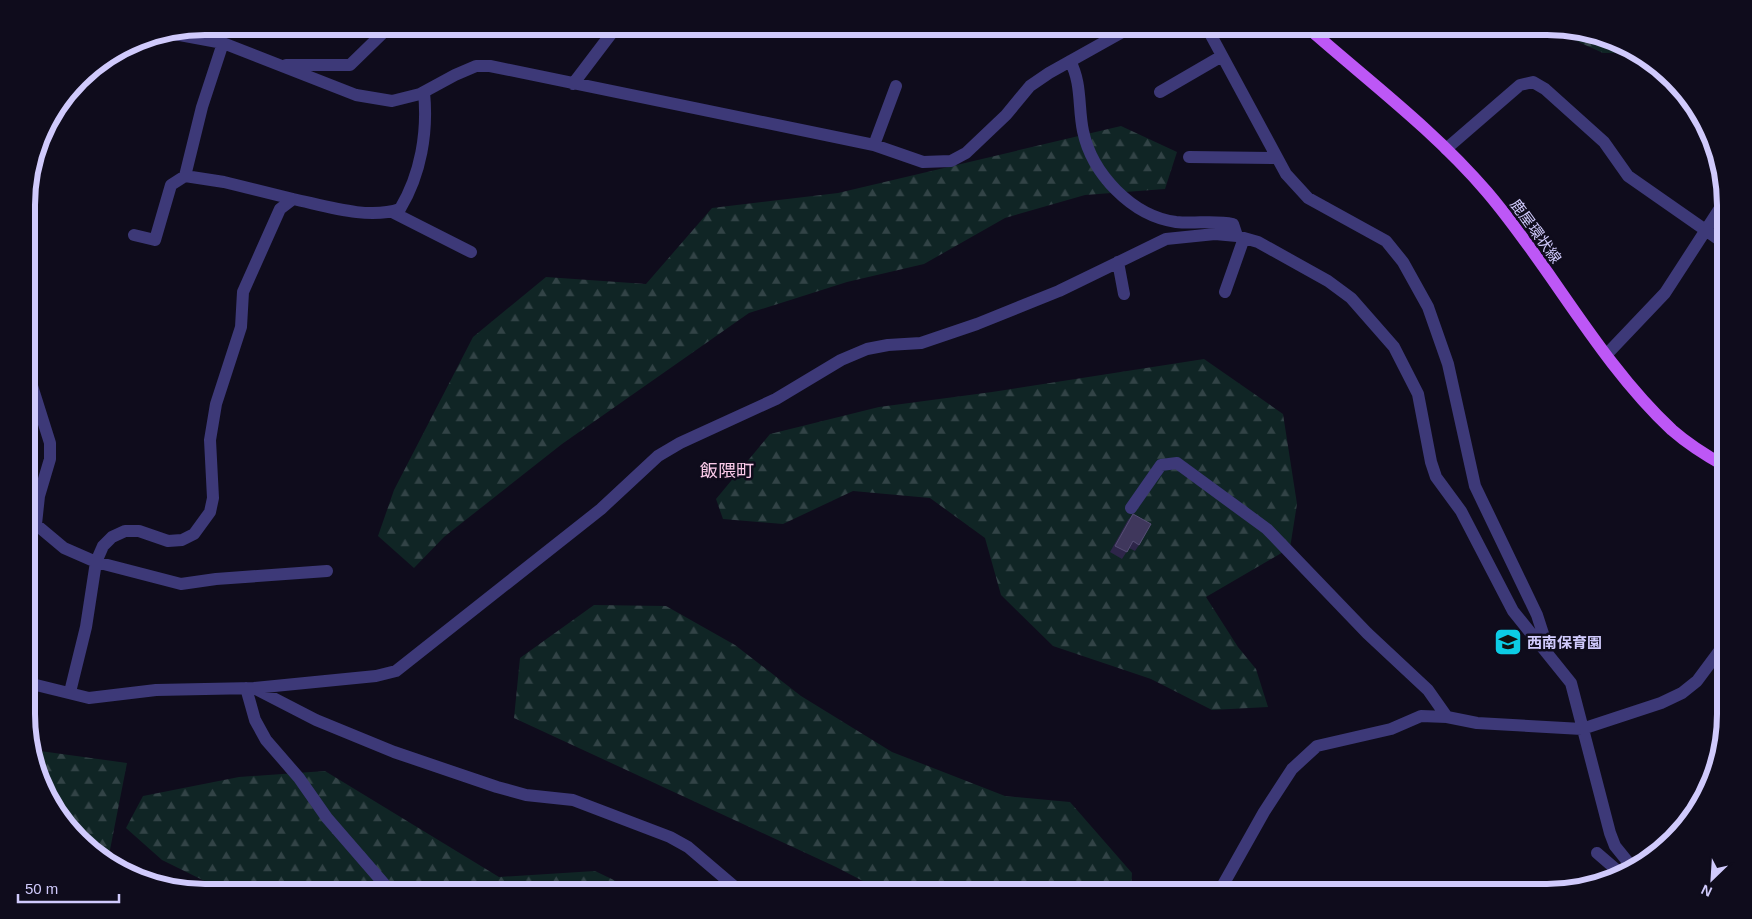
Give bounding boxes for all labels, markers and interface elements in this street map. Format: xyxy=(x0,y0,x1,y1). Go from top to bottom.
street label: 鹿屋環状線 xyxy=(1507,196,1565,266)
district label: 飯隈町 xyxy=(700,461,754,481)
school or university icon: 西南保育園 xyxy=(1493,627,1523,657)
place label: 西南保育園 xyxy=(1527,634,1602,651)
north arrow xyxy=(1687,854,1737,904)
scale bar xyxy=(18,872,119,904)
text: 50 m xyxy=(25,880,58,897)
text: N xyxy=(1699,881,1714,900)

